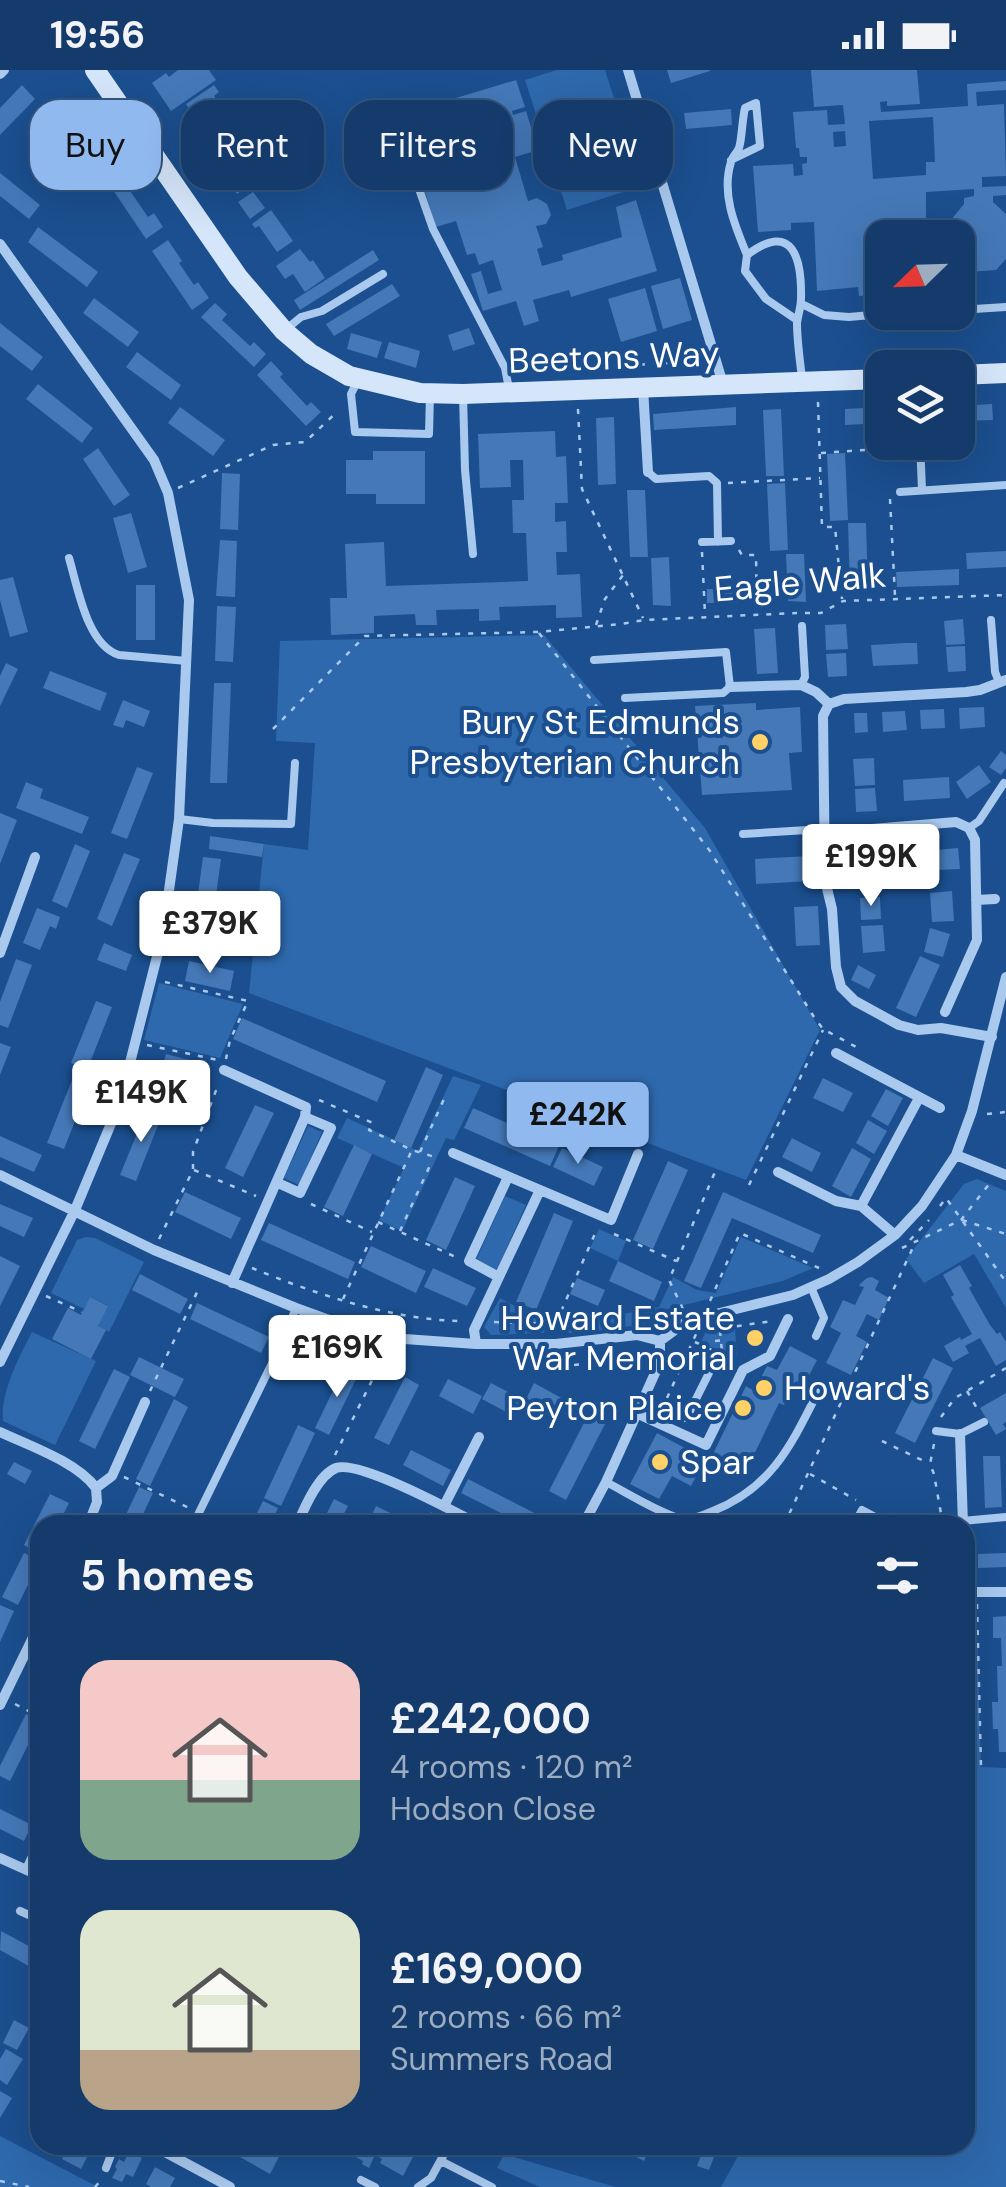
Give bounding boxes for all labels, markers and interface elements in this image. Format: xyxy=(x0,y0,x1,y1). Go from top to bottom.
text: 19:56 xyxy=(50,10,145,60)
chip: Buy xyxy=(30,100,161,190)
chip: Rent xyxy=(181,100,324,190)
chip: Filters xyxy=(344,100,513,190)
chip: New xyxy=(533,100,673,190)
north arrow xyxy=(865,220,975,330)
map controls xyxy=(865,220,975,460)
street label: Beetons Way xyxy=(508,330,720,384)
button: layers xyxy=(865,350,975,460)
street label: Eagle Walk xyxy=(712,552,888,612)
place label: Bury St Edmunds Presbyterian Church xyxy=(409,699,740,785)
marker: Bury St Edmunds Presbyterian Church xyxy=(749,731,771,753)
pin: £199K xyxy=(801,824,941,909)
text: £199K xyxy=(824,835,918,877)
pin: £379K xyxy=(140,891,280,976)
text: £379K xyxy=(161,902,259,944)
pin: £149K xyxy=(71,1060,211,1145)
text: £149K xyxy=(94,1071,188,1113)
pin: £242K xyxy=(508,1082,648,1167)
text: £242K xyxy=(529,1093,627,1135)
place label: Howard Estate War Memorial xyxy=(500,1295,735,1381)
pin: £169K xyxy=(267,1315,407,1400)
text: £169K xyxy=(291,1326,383,1368)
marker: Howard Estate War Memorial xyxy=(744,1327,766,1349)
place label: Howard's xyxy=(784,1365,930,1411)
marker: Howard's xyxy=(753,1377,775,1399)
place label: Peyton Plaice xyxy=(506,1385,723,1431)
marker: Peyton Plaice xyxy=(732,1397,754,1419)
place label: Spar xyxy=(680,1439,754,1485)
marker: Spar xyxy=(649,1451,671,1473)
text: 5 homes xyxy=(80,1548,255,1603)
icon: filters xyxy=(870,1548,925,1603)
text: £242,000 xyxy=(390,1691,591,1746)
icon: home xyxy=(160,1700,280,1820)
text: 4 rooms · 120 m² xyxy=(390,1746,633,1788)
text: Hodson Close xyxy=(390,1788,596,1830)
text: £169,000 xyxy=(390,1941,583,1996)
icon: home xyxy=(160,1950,280,2070)
text: 2 rooms · 66 m² xyxy=(390,1996,622,2038)
text: Summers Road xyxy=(390,2038,613,2080)

